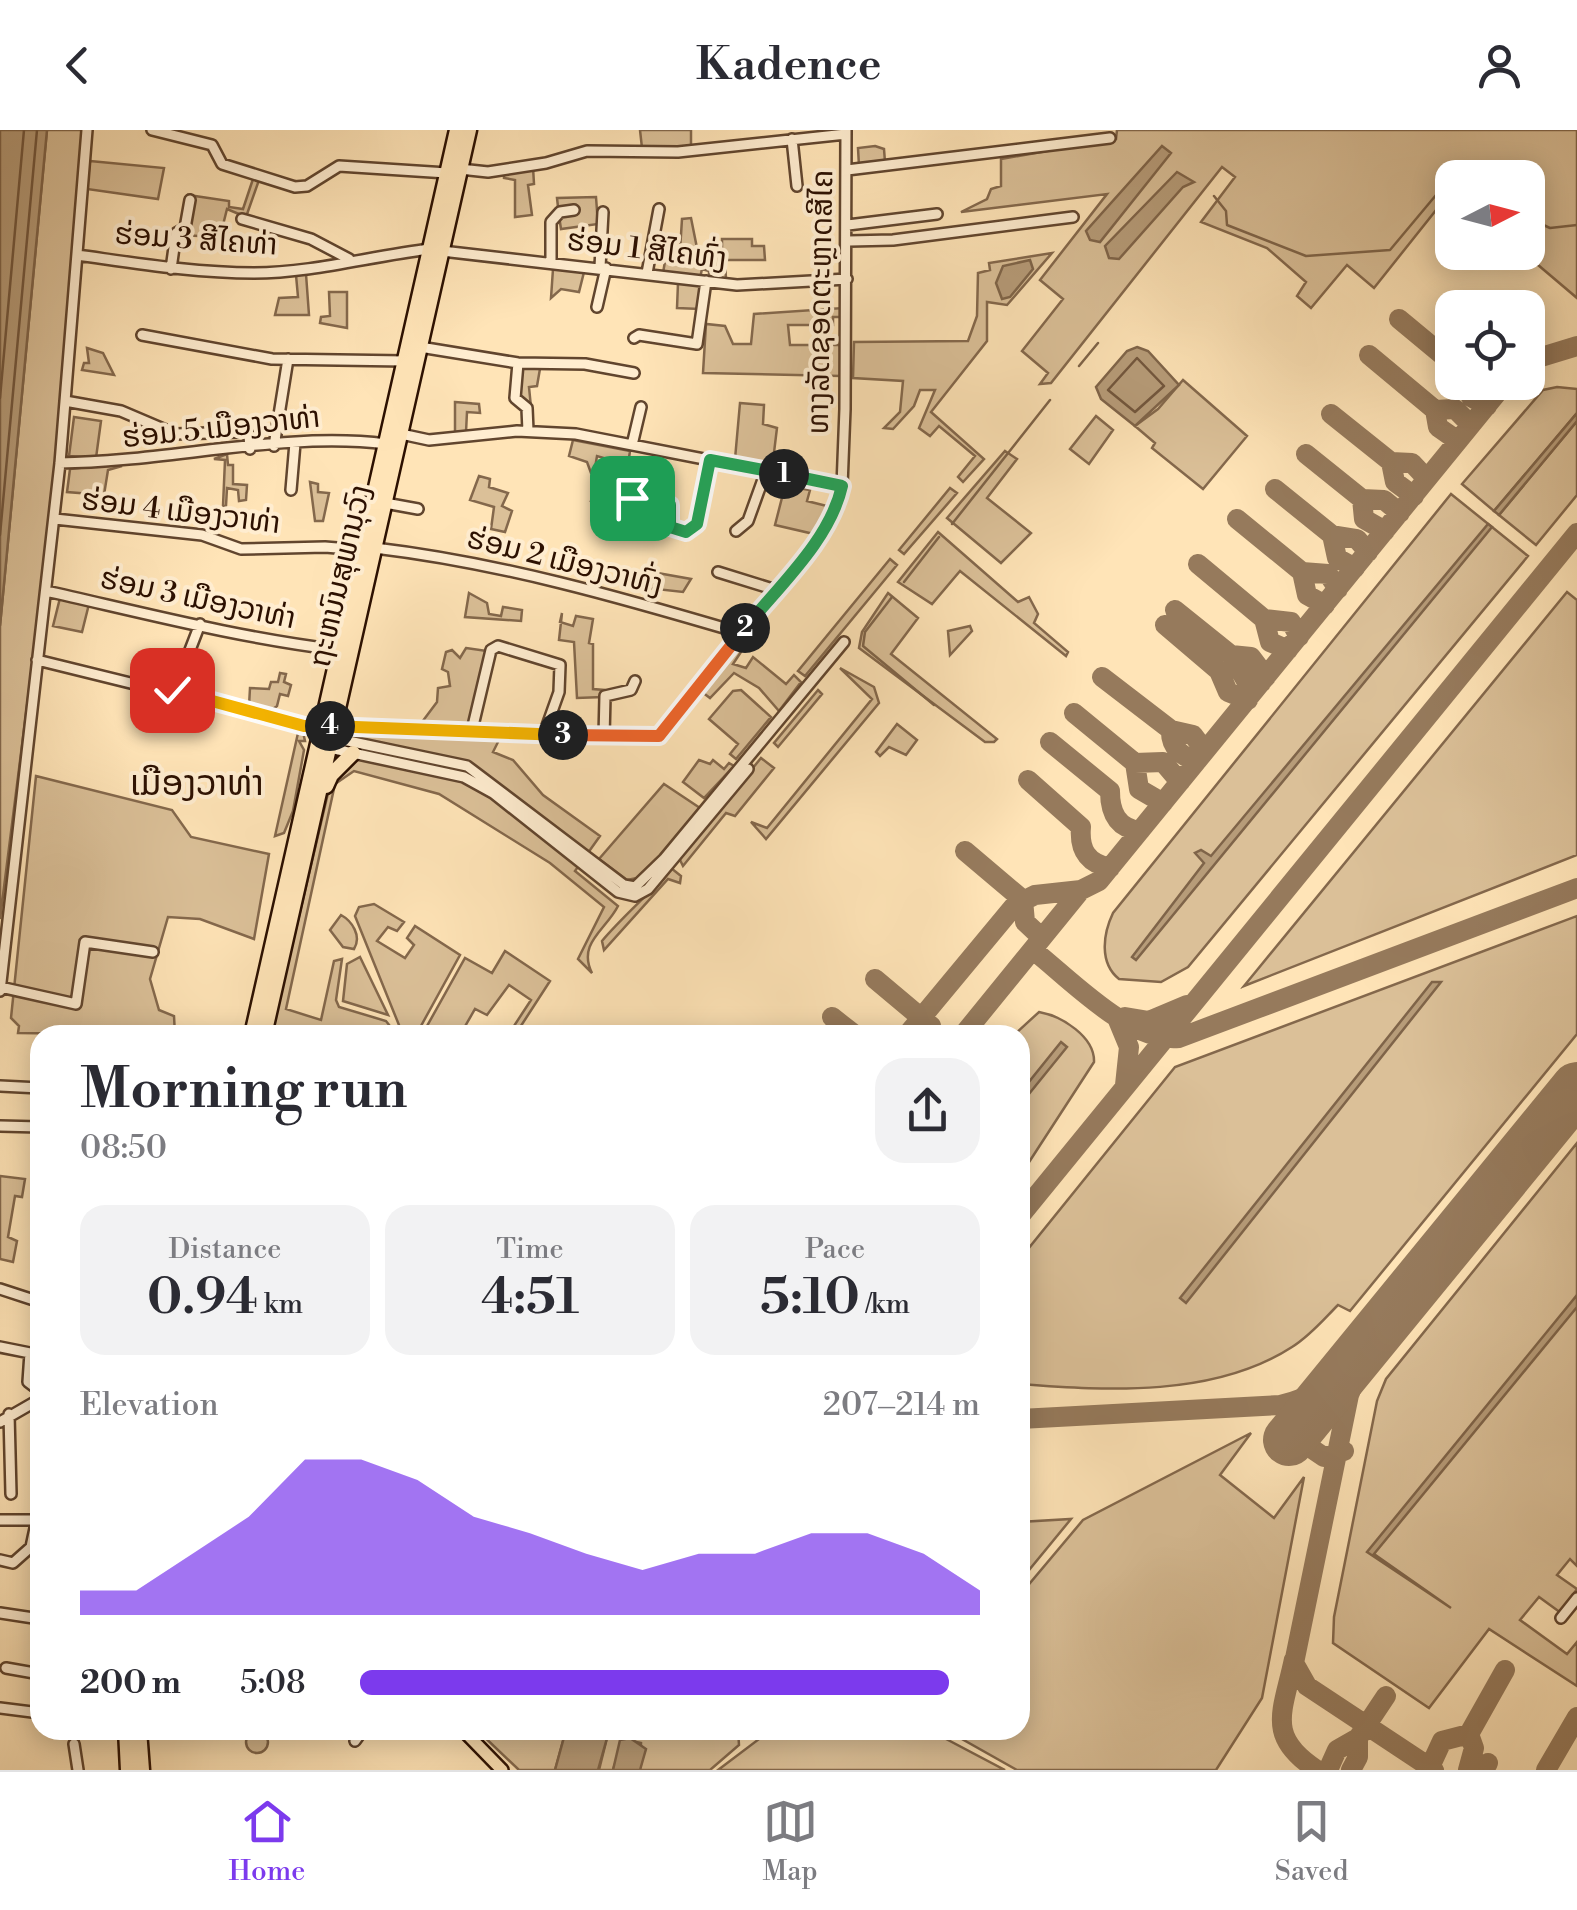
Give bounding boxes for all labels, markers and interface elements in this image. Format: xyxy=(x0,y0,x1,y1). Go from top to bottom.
text: Kadence xyxy=(696,37,881,94)
icon: back xyxy=(50,38,105,93)
icon: person xyxy=(1472,38,1527,93)
north arrow xyxy=(1435,160,1545,270)
map controls xyxy=(1435,160,1545,400)
street label: ທາງລັດຊອດຕະຫຼາດສີໄຄ xyxy=(800,169,842,435)
street label: ຮ່ອມ 3 ສີໄຄທ່າ xyxy=(113,215,279,265)
street label: ຮ່ອມ 1 ສີໄຄທົ່ງ xyxy=(565,218,729,279)
button: locate xyxy=(1435,290,1545,400)
street label: ຮ່ອມ 5 ເມືອງວາທ່າ xyxy=(120,399,322,457)
pin: 1 xyxy=(759,449,809,499)
pin xyxy=(590,456,675,541)
text: 1 xyxy=(777,456,791,491)
icon: arrive xyxy=(605,471,660,526)
street label: ຮ່ອມ 4 ເມືອງວາທ່າ xyxy=(79,481,283,543)
street label: ຖະຫນົນສຸພານຸວົງ xyxy=(302,481,380,671)
street label: ຮ່ອມ 2 ເມືອງວາທົ່ງ xyxy=(463,516,667,605)
street label: ຮ່ອມ 3 ເມືອງວາທ່າ xyxy=(97,560,299,638)
pin: 2 xyxy=(720,603,770,653)
text: 2 xyxy=(736,610,754,645)
pin xyxy=(130,648,215,733)
icon: check xyxy=(145,663,200,718)
pin: 4 xyxy=(305,701,355,751)
text: 4 xyxy=(321,708,339,743)
pin: 3 xyxy=(538,710,588,760)
text: 3 xyxy=(555,717,571,752)
district label: ເມືອງວາທ່າ xyxy=(130,763,264,806)
text: Morning run xyxy=(80,1056,408,1125)
button: share xyxy=(875,1058,980,1163)
text: 08:50 xyxy=(80,1128,167,1168)
text: Distance xyxy=(169,1232,281,1267)
text: Time xyxy=(496,1232,564,1267)
text: Pace xyxy=(805,1232,865,1267)
text: 0.94 xyxy=(147,1267,258,1329)
text: 4:51 xyxy=(481,1267,579,1329)
text: 5:10 xyxy=(760,1267,860,1329)
text: km xyxy=(258,1287,303,1322)
text: /km xyxy=(860,1287,910,1322)
text: Elevation xyxy=(80,1385,219,1425)
text: 207–214 m xyxy=(823,1385,980,1425)
text: 200 m xyxy=(80,1663,181,1703)
text: 5:08 xyxy=(240,1663,306,1703)
tab: Home xyxy=(229,1794,305,1889)
tab: Map xyxy=(763,1794,818,1889)
tab: Saved xyxy=(1275,1794,1348,1889)

